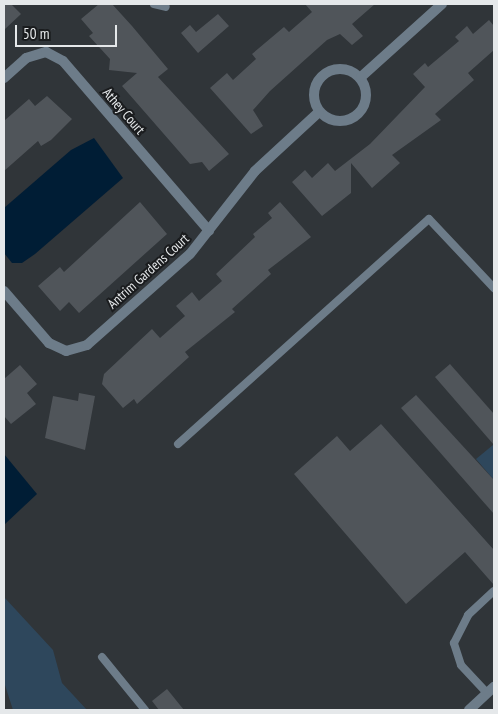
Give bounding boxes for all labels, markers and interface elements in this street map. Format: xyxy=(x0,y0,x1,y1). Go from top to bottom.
scale bar xyxy=(18,15,120,47)
text: 50 m xyxy=(23,24,49,43)
street label: Athey Court xyxy=(99,84,149,138)
street label: Antrim Gardens Court xyxy=(104,230,192,312)

